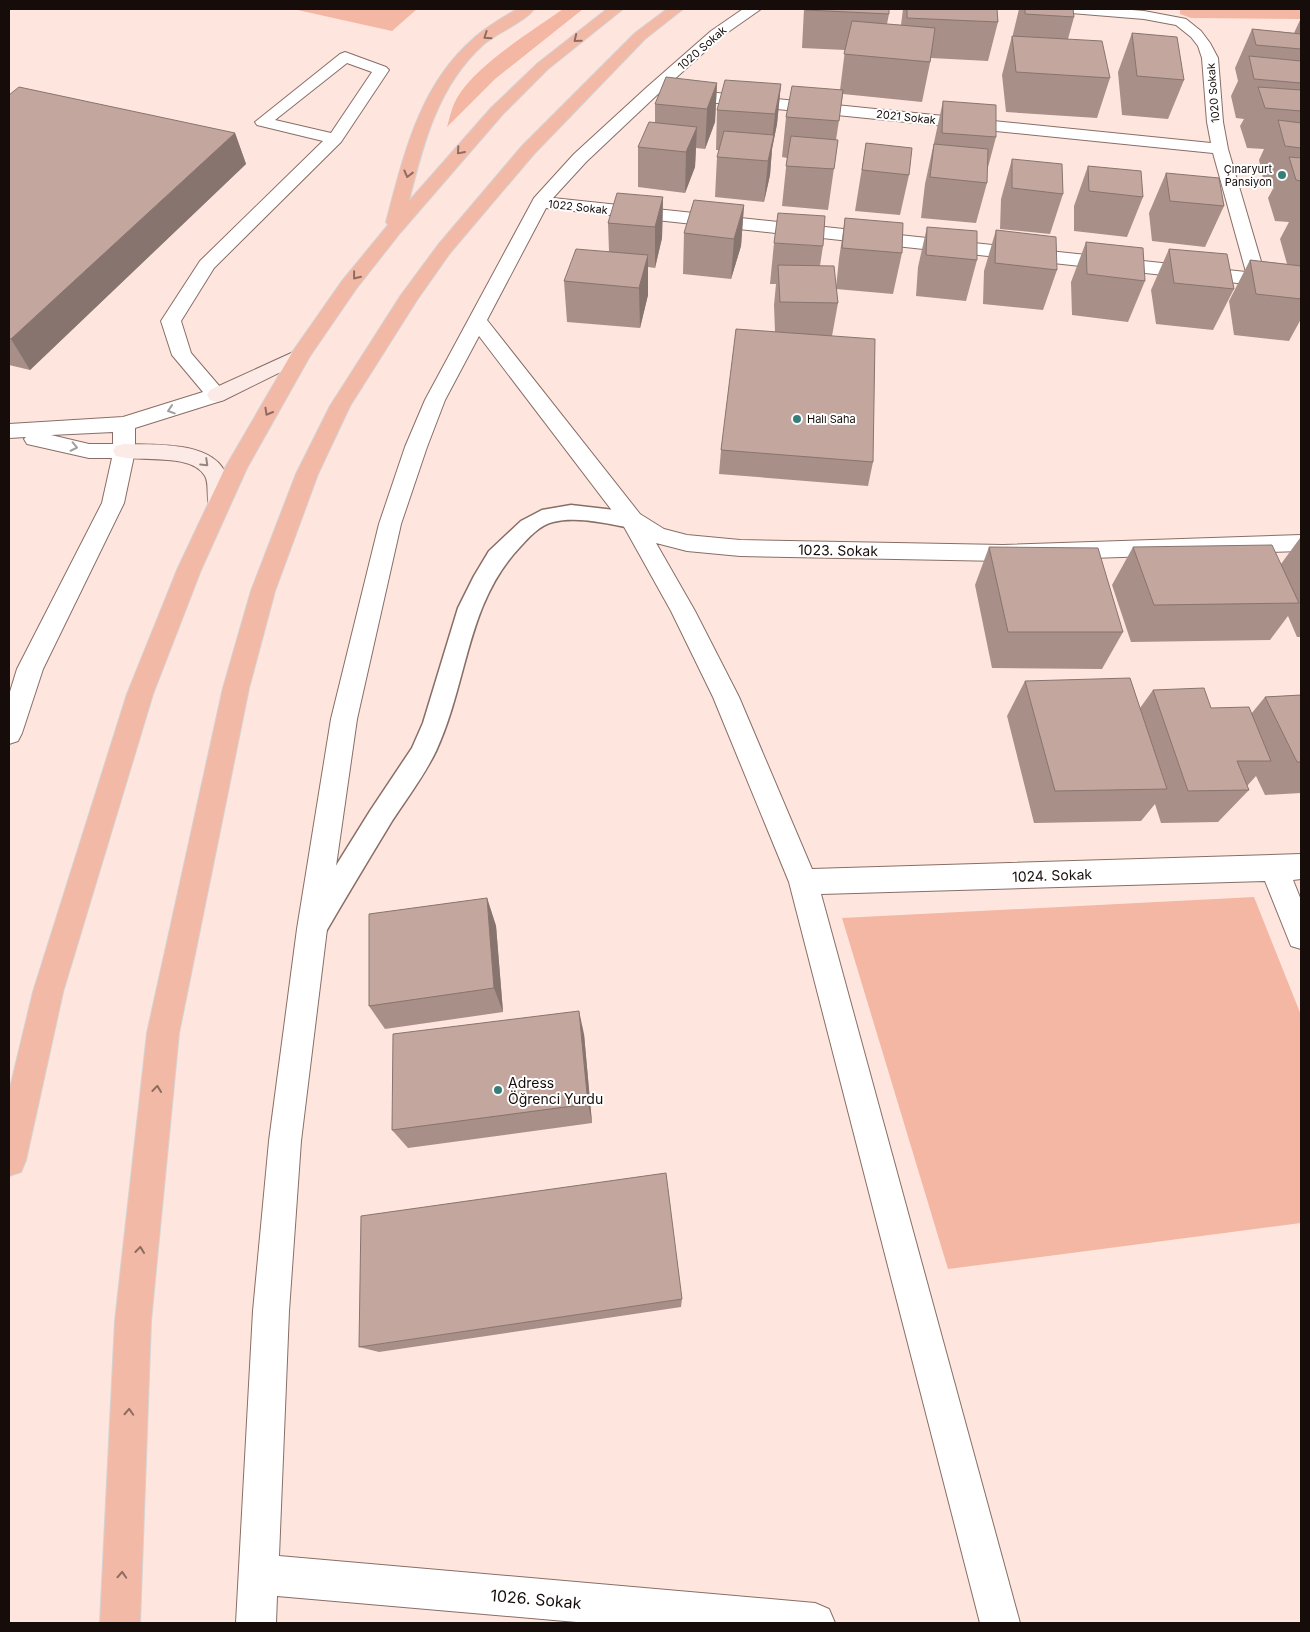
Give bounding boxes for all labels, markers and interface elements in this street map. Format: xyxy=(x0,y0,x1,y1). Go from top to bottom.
street label: 1020 Sokak xyxy=(675,23,729,73)
one-way arrow xyxy=(483,30,492,39)
one-way arrow xyxy=(574,34,583,43)
street label: 1020 Sokak xyxy=(1203,62,1223,124)
street label: 2021 Sokak xyxy=(876,107,936,127)
one-way arrow xyxy=(457,146,466,155)
place label: Çınaryurt Pansiyon xyxy=(1224,162,1272,189)
one-way arrow xyxy=(403,169,414,178)
marker: Çınaryurt Pansiyon xyxy=(1276,169,1288,181)
street label: 1022 Sokak xyxy=(548,197,608,217)
one-way arrow xyxy=(354,270,362,279)
one-way arrow xyxy=(167,404,176,414)
one-way arrow xyxy=(264,407,274,416)
place label: Halı Saha xyxy=(807,412,856,426)
marker: Halı Saha xyxy=(791,413,803,425)
one-way arrow xyxy=(69,442,78,452)
one-way arrow xyxy=(199,458,208,467)
street label: 1023. Sokak xyxy=(798,541,878,559)
street label: 1024. Sokak xyxy=(1012,865,1093,885)
place label: Adress Öğrenci Yurdu xyxy=(508,1074,603,1107)
one-way arrow xyxy=(151,1084,162,1092)
marker: Adress Öğrenci Yurdu xyxy=(492,1084,504,1096)
one-way arrow xyxy=(135,1246,146,1254)
one-way arrow xyxy=(124,1408,134,1416)
one-way arrow xyxy=(117,1570,127,1578)
street label: 1026. Sokak xyxy=(490,1585,583,1613)

